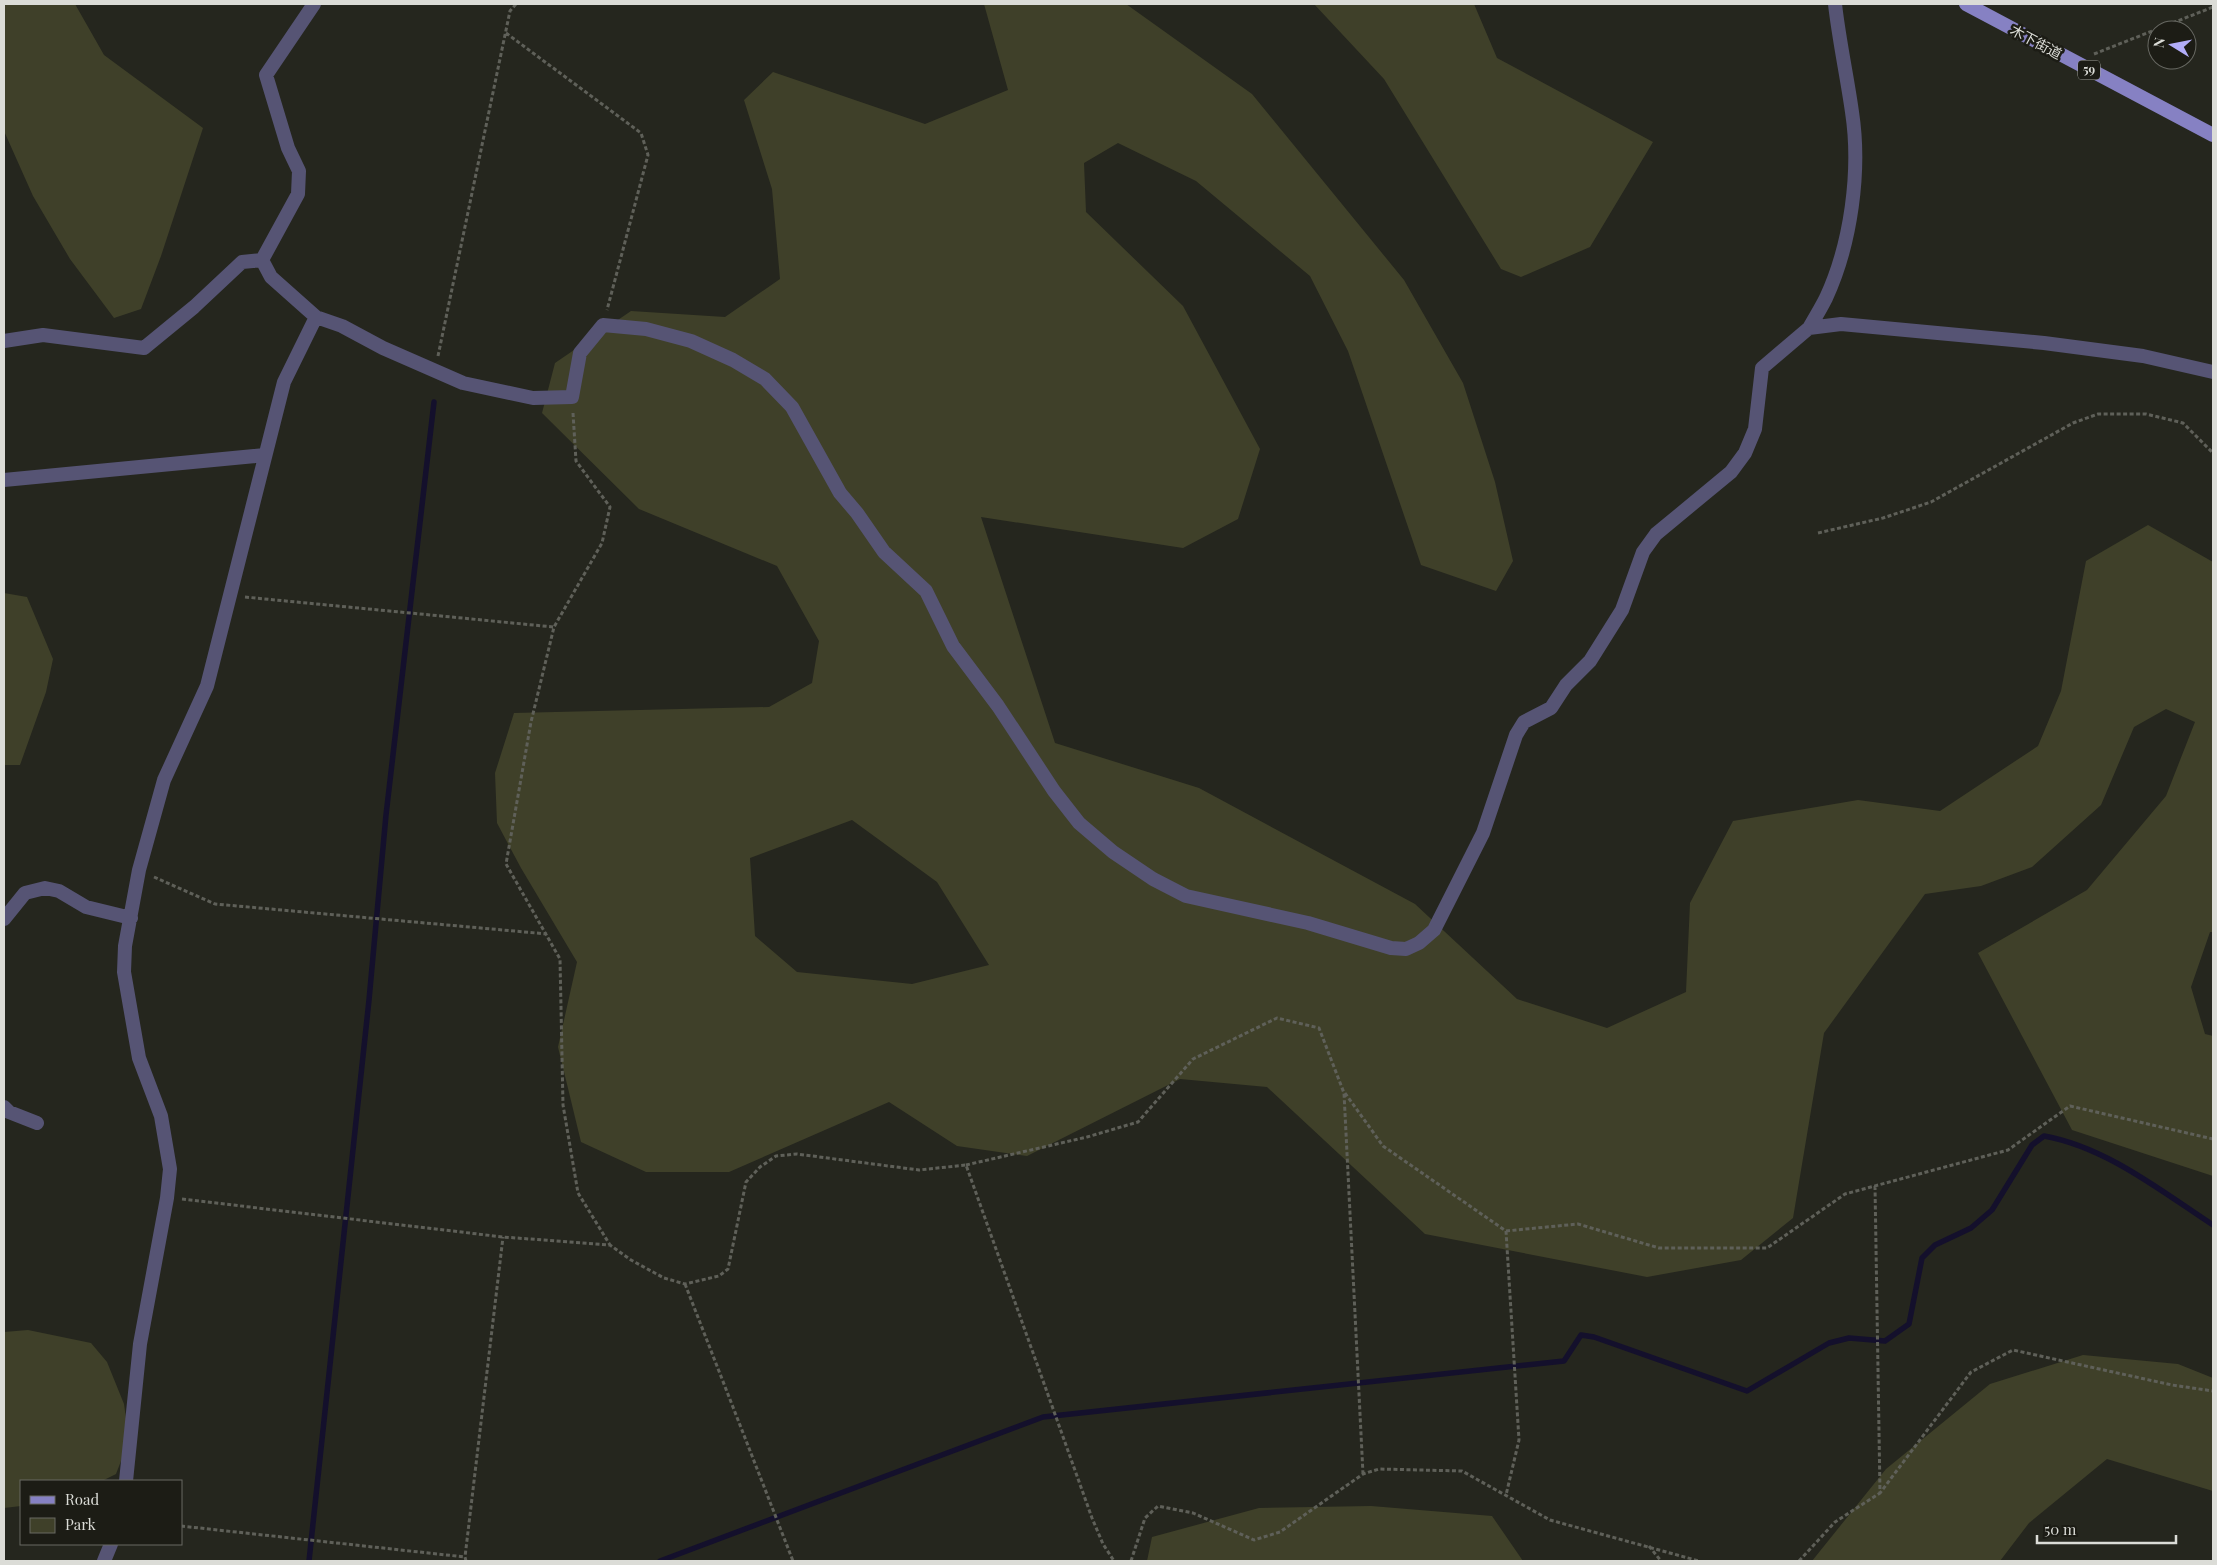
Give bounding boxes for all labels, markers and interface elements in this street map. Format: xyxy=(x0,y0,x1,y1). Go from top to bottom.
street label: 木下街道 xyxy=(2007,20,2065,63)
north arrow xyxy=(2147,20,2197,70)
text: N xyxy=(2148,36,2169,49)
road number: 59 xyxy=(2078,60,2100,80)
legend xyxy=(20,1480,182,1545)
text: Road xyxy=(65,1489,99,1509)
scale bar xyxy=(2037,1512,2176,1544)
text: Park xyxy=(65,1514,97,1534)
text: 50 m xyxy=(2044,1519,2077,1539)

